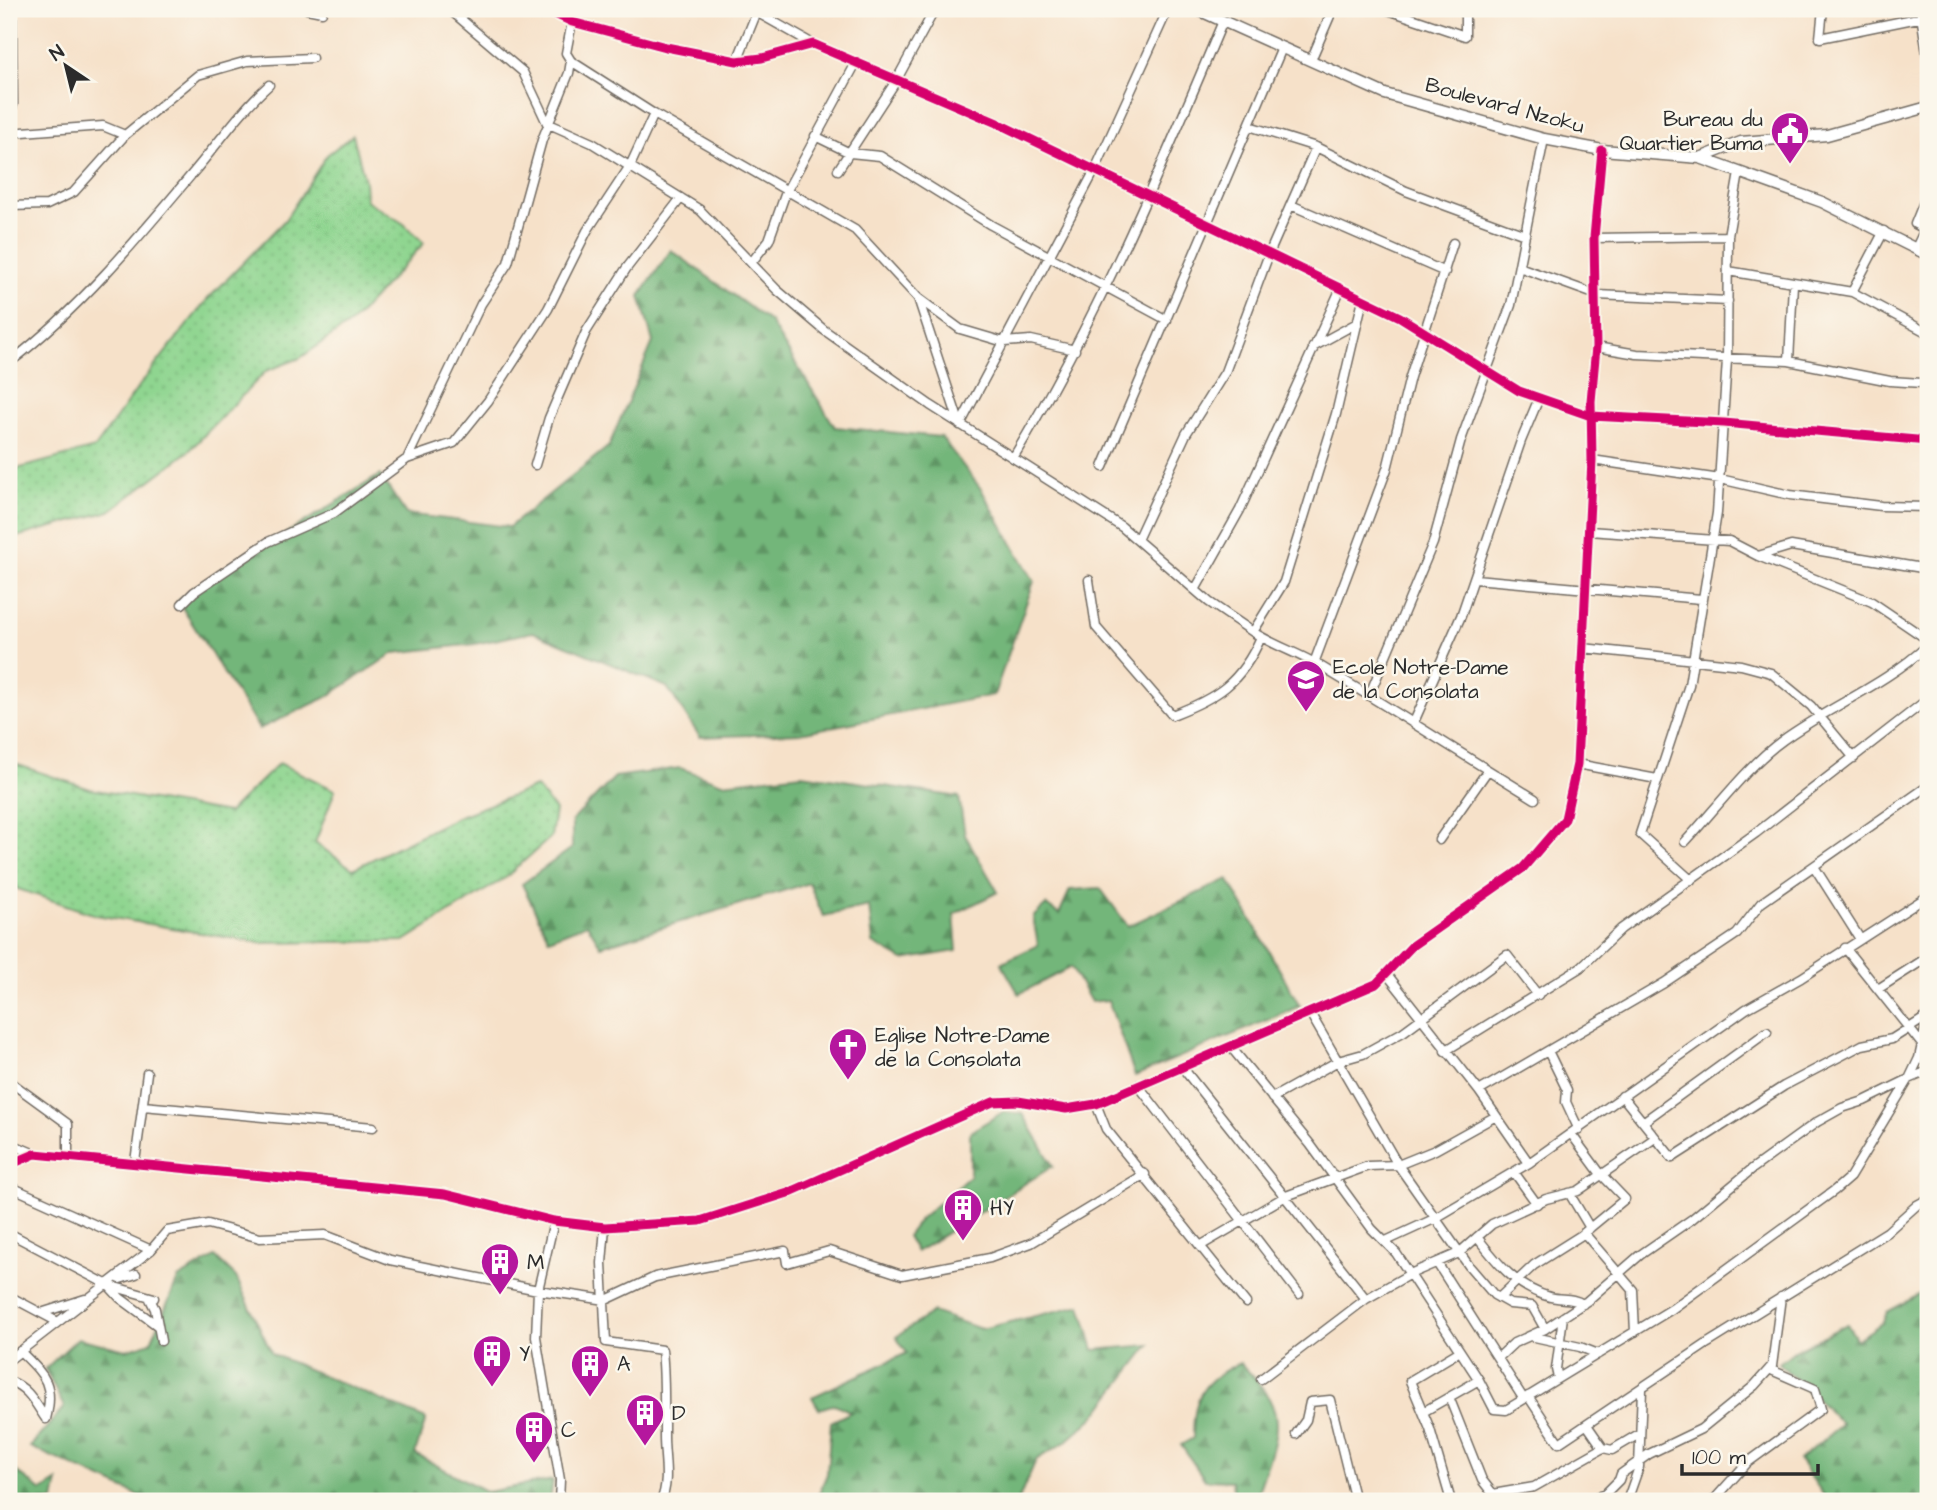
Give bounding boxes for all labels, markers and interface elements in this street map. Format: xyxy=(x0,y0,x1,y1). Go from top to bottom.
north arrow xyxy=(32,32,102,102)
text: N xyxy=(44,39,70,68)
street label: Boulevard Nzoku xyxy=(1422,70,1588,141)
place label: Bureau du Quartier Buma xyxy=(1619,105,1763,158)
public building icon: Bureau du Quartier Buma xyxy=(1769,110,1811,165)
place label: Ecole Notre-Dame de la Consolata xyxy=(1333,653,1509,706)
school or university icon: Ecole Notre-Dame de la Consolata xyxy=(1285,658,1327,713)
place label: Eglise Notre-Dame de la Consolata xyxy=(875,1021,1050,1074)
church icon: Eglise Notre-Dame de la Consolata xyxy=(827,1026,869,1081)
building icon: HY xyxy=(942,1187,984,1242)
place label: HY xyxy=(990,1194,1014,1223)
building icon: M xyxy=(479,1241,521,1296)
place label: M xyxy=(527,1248,544,1277)
building icon: Y xyxy=(471,1333,513,1388)
place label: Y xyxy=(519,1340,530,1369)
building icon: A xyxy=(569,1343,611,1398)
place label: A xyxy=(617,1350,631,1379)
building icon: D xyxy=(624,1392,666,1447)
place label: D xyxy=(672,1399,686,1428)
building icon: C xyxy=(513,1409,555,1464)
place label: C xyxy=(561,1416,576,1445)
scale bar xyxy=(1682,1433,1818,1477)
text: 100 m xyxy=(1692,1443,1747,1472)

